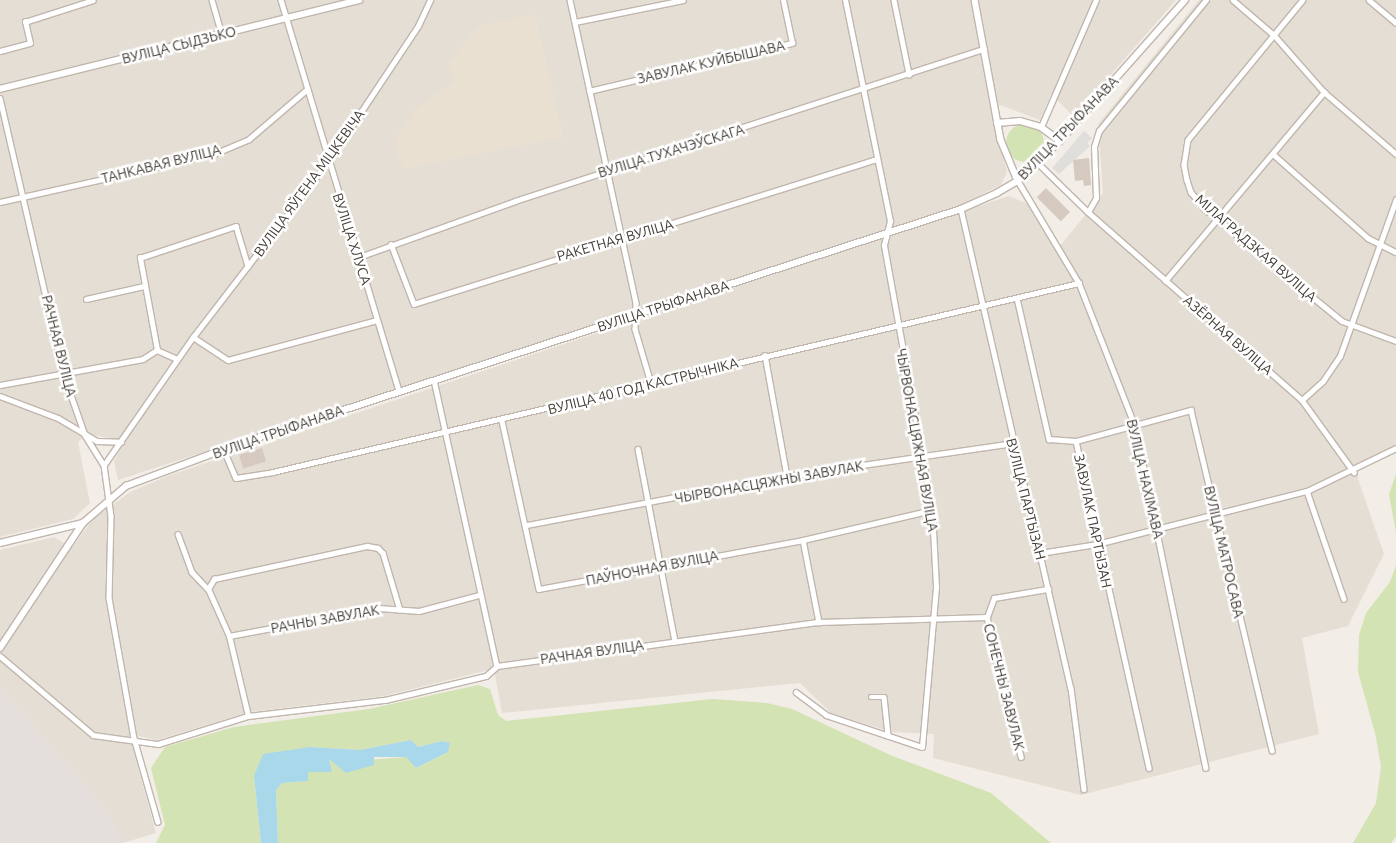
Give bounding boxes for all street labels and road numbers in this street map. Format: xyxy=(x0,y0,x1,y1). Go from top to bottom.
street label: ВУЛІЦА СЫДЗЬКО xyxy=(120,23,238,67)
street label: ЗАВУЛАК КУЙБЫШАВА xyxy=(635,37,787,87)
street label: ВУЛІЦА ТРЫФАНАВА xyxy=(1014,73,1122,183)
street label: ВУЛІЦА ЯЎГЕНА МІЦКЕВІЧА xyxy=(250,106,368,260)
street label: ВУЛІЦА ТУХАЧЭЎСКАГА xyxy=(596,121,746,181)
street label: ТАНКАВАЯ ВУЛІЦА xyxy=(100,141,222,187)
street label: ВУЛІЦА ХЛУСА xyxy=(329,191,375,287)
street label: МІЛАГРАДЗКАЯ ВУЛІЦА xyxy=(1192,191,1320,305)
street label: РАКЕТНАЯ ВУЛІЦА xyxy=(555,215,675,265)
street label: ВУЛІЦА ТРЫФАНАВА xyxy=(595,277,731,335)
street label: АЗЁРНАЯ ВУЛІЦА xyxy=(1180,292,1276,378)
street label: РАЧНАЯ ВУЛІЦА xyxy=(38,293,80,399)
street label: ЧЫРВОНАСЦЯЖНАЯ ВУЛІЦА xyxy=(893,347,941,533)
street label: ВУЛІЦА 40 ГОД КАСТРЫЧНІКА xyxy=(546,354,740,418)
street label: ВУЛІЦА ТРЫФАНАВА xyxy=(210,402,346,462)
street label: ВУЛІЦА НАХІМАВА xyxy=(1123,418,1167,540)
street label: ВУЛІЦА ПАРТЫЗАН xyxy=(1003,436,1049,562)
street label: ЗАВУЛАК ПАРТЫЗАН xyxy=(1071,452,1115,590)
street label: ЧЫРВОНАСЦЯЖНЫ ЗАВУЛАК xyxy=(673,457,865,507)
street label: ВУЛІЦА МАТРОСАВА xyxy=(1201,484,1247,620)
street label: ПАЎНОЧНАЯ ВУЛІЦА xyxy=(584,547,720,589)
street label: РАЧНЫ ЗАВУЛАК xyxy=(269,601,381,637)
street label: СОНЕЧНЫ ЗАВУЛАК xyxy=(980,622,1028,752)
street label: РАЧНАЯ ВУЛІЦА xyxy=(539,636,645,668)

